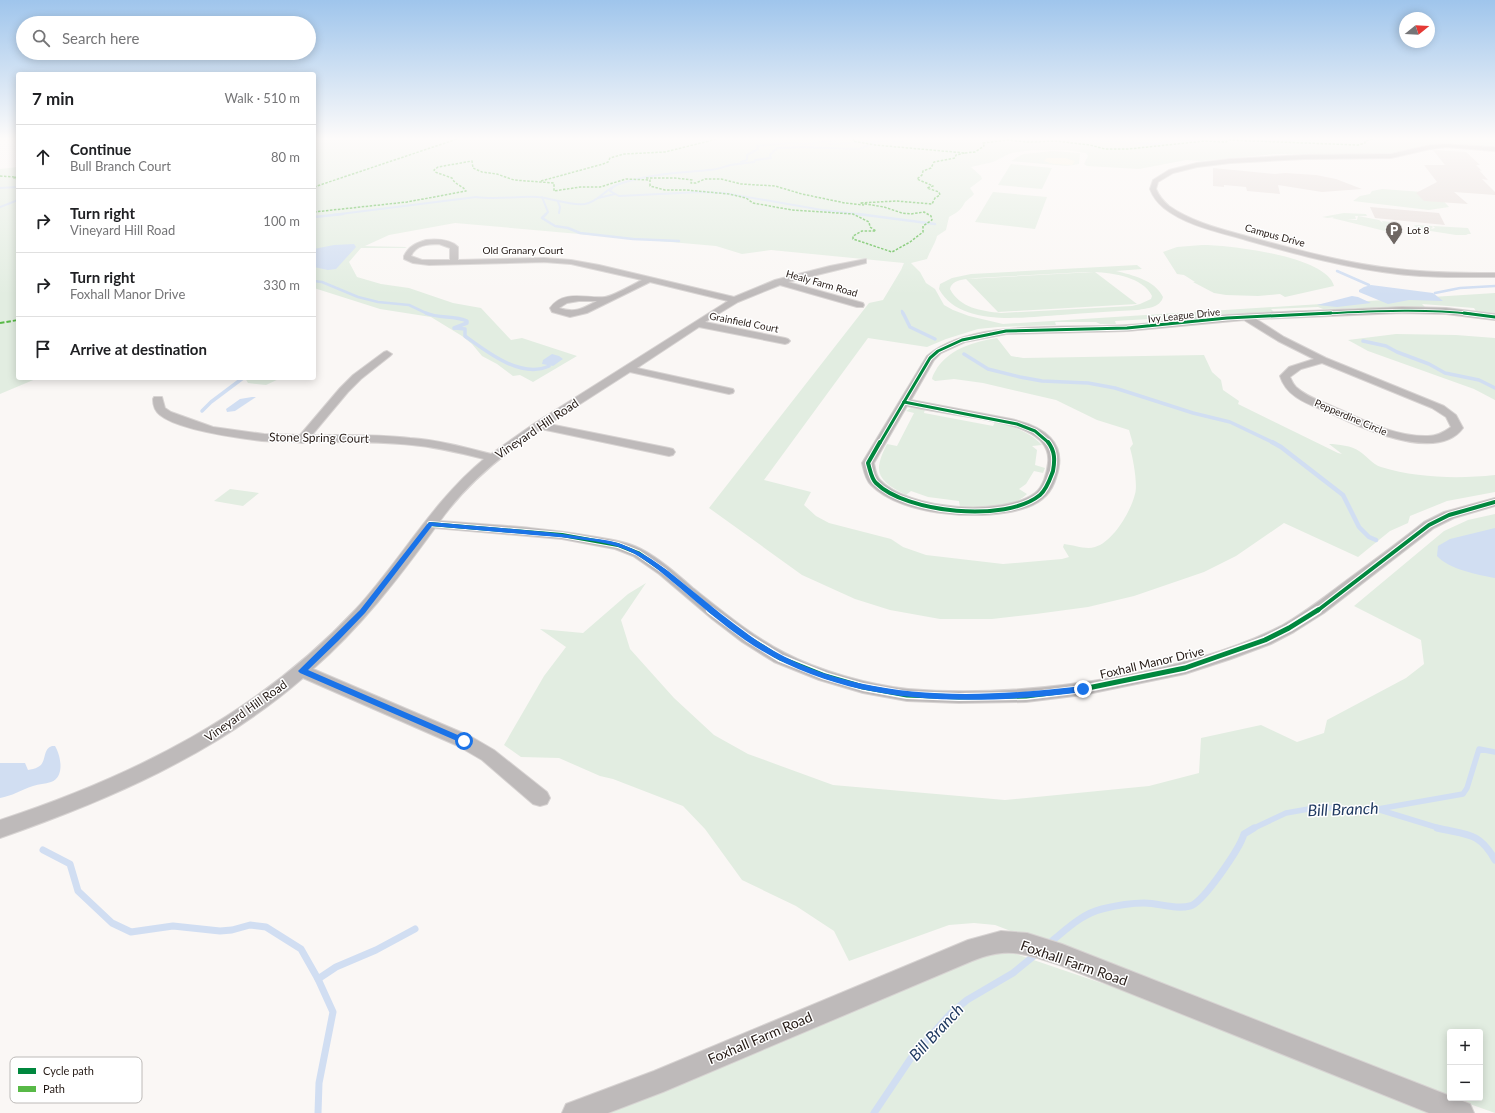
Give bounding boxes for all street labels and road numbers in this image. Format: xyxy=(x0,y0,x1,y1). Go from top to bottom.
street label: Campus Drive xyxy=(1244,221,1306,249)
street label: Old Granary Court xyxy=(483,244,564,256)
street label: Healy Farm Road xyxy=(785,267,859,299)
street label: Ivy League Drive xyxy=(1147,305,1221,325)
street label: Grainfield Court xyxy=(708,309,780,335)
street label: Vineyard Hill Road xyxy=(492,395,581,462)
street label: Pepperdine Circle xyxy=(1313,396,1389,438)
street label: Stone Spring Court xyxy=(269,429,370,446)
street label: Foxhall Manor Drive xyxy=(1098,643,1205,682)
street label: Vineyard Hill Road xyxy=(202,677,290,745)
street label: Foxhall Farm Road xyxy=(1018,936,1130,989)
street label: Foxhall Farm Road xyxy=(705,1008,815,1067)

